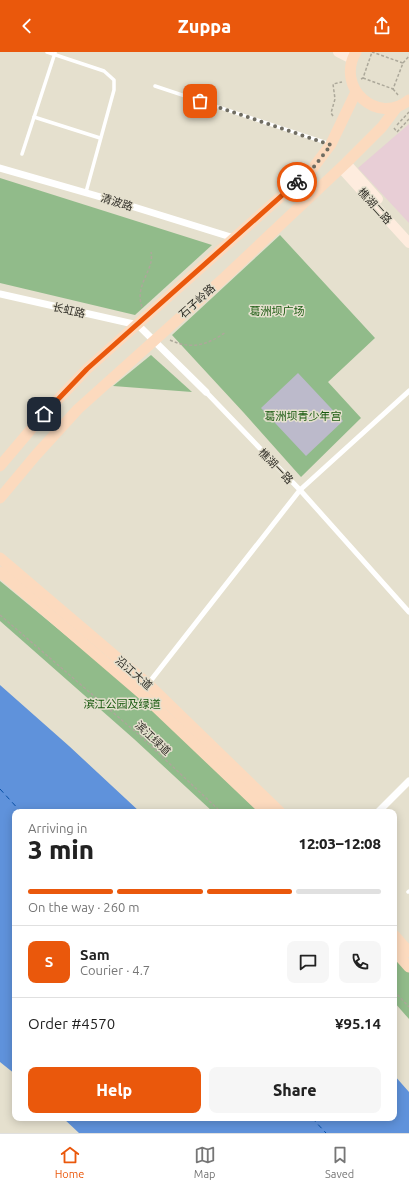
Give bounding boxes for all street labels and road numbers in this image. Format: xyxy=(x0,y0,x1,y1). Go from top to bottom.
street label: 樵湖二路 xyxy=(356,186,394,226)
street label: 清波路 xyxy=(99,191,135,213)
street label: 石子岭路 xyxy=(177,282,217,320)
street label: 长虹路 xyxy=(52,300,86,320)
street label: 樵湖一路 xyxy=(256,446,296,486)
street label: 沿江大道 xyxy=(113,654,155,692)
street label: 滨江绿道 xyxy=(133,719,173,757)

